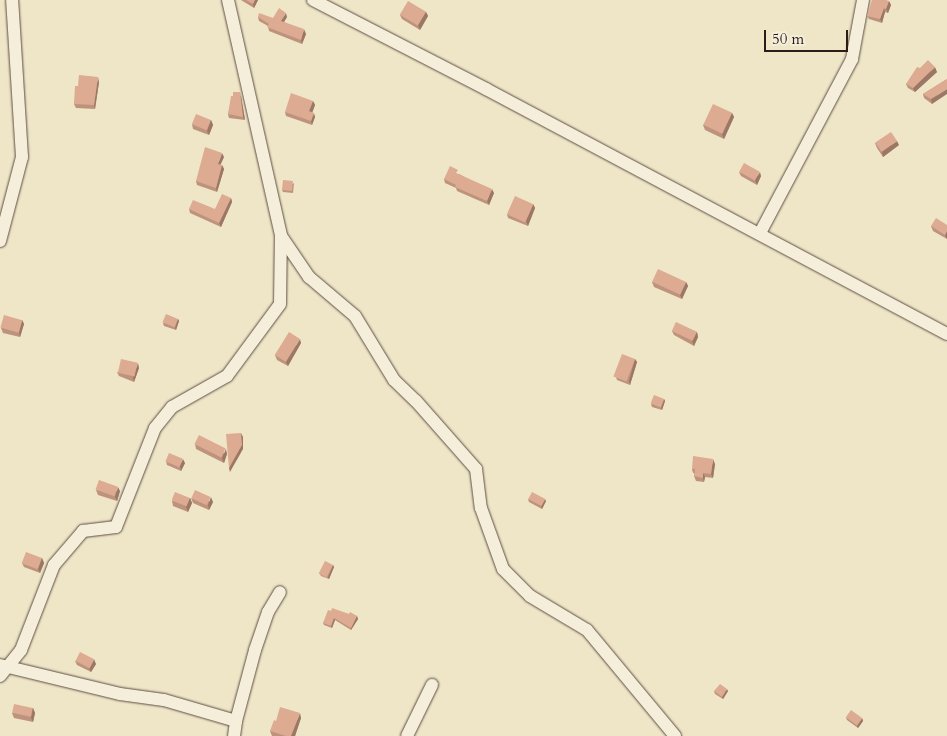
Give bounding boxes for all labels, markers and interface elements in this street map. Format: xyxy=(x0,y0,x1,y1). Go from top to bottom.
scale bar xyxy=(767,20,851,52)
text: 50 m xyxy=(772,29,804,49)

